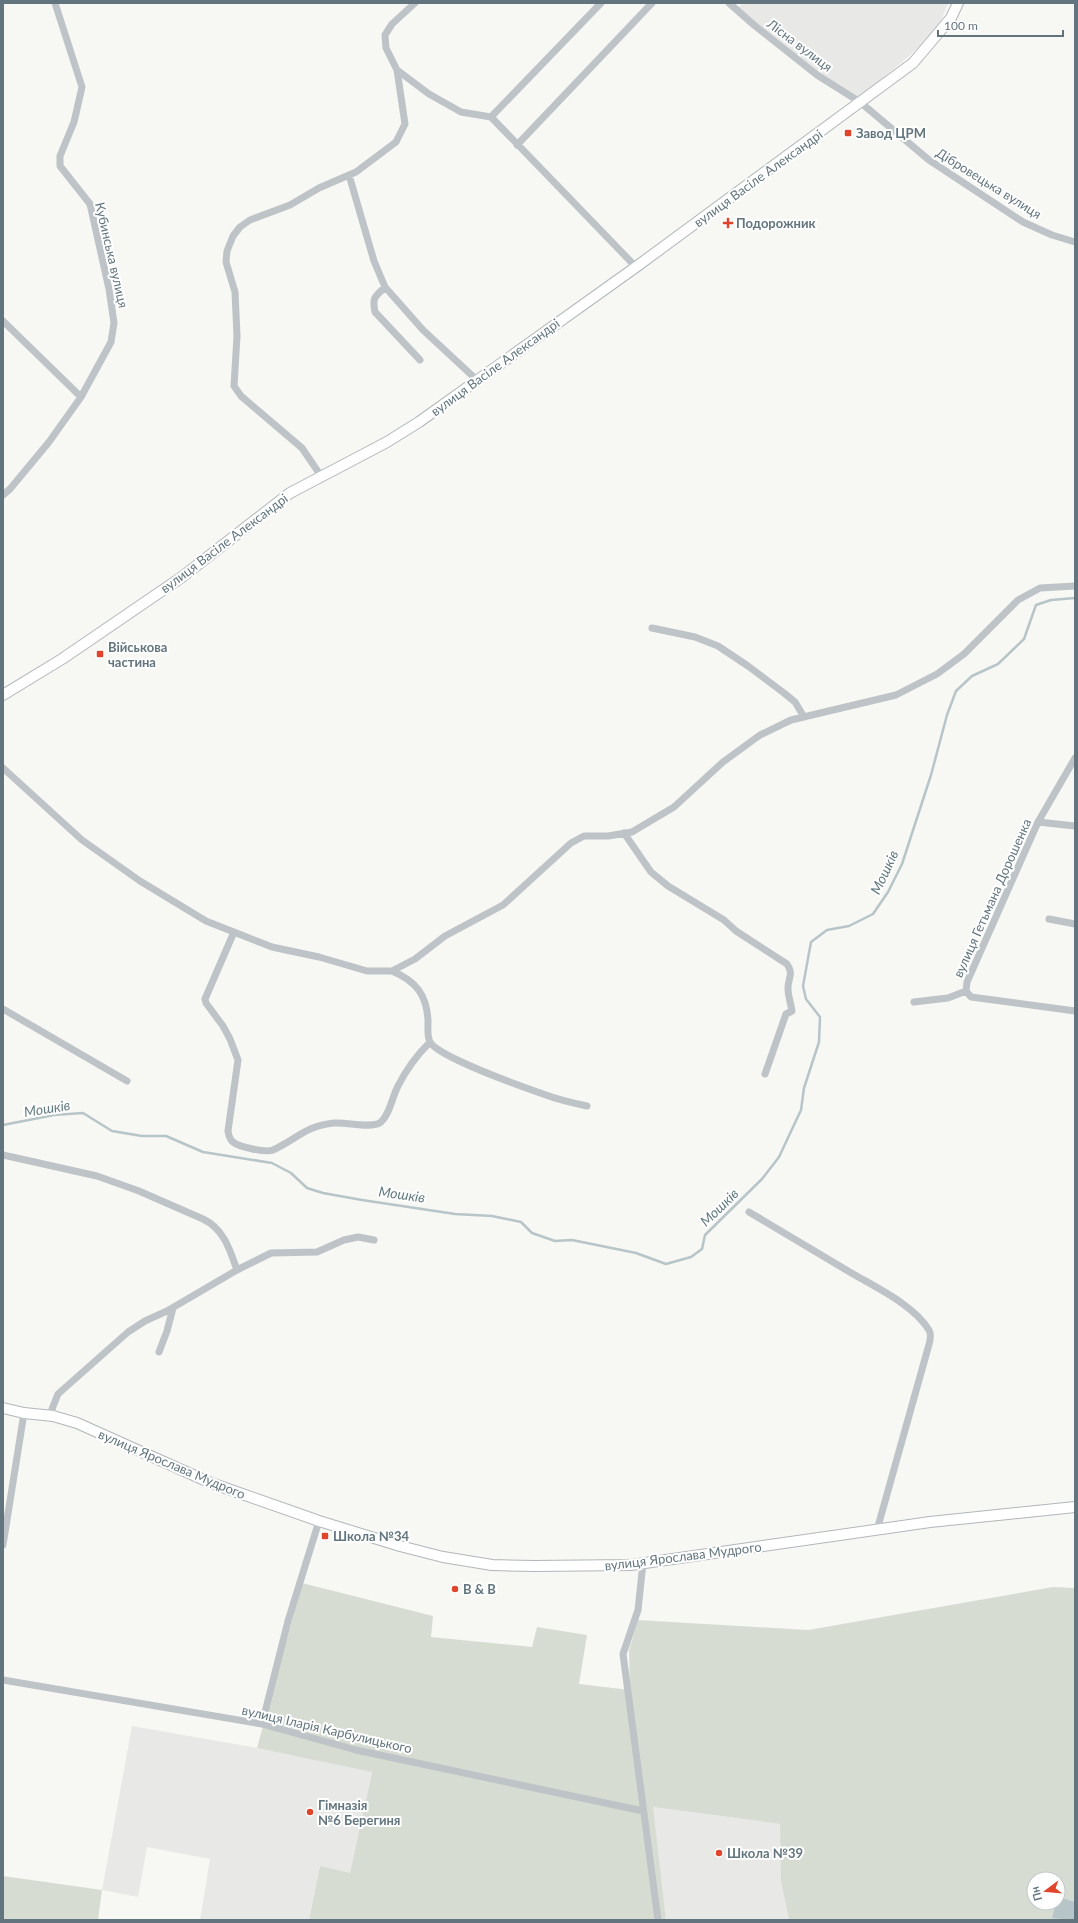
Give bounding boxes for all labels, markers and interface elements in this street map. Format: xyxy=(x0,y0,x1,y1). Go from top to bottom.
scale bar xyxy=(938,12,1063,38)
street label: Лісна вулиця xyxy=(763,15,836,75)
text: 100 m xyxy=(944,18,978,33)
place label: Завод ЦРМ xyxy=(856,125,926,141)
street label: вулиця Васіле Александрі xyxy=(691,126,825,230)
marker: Завод ЦРМ xyxy=(843,128,853,138)
street label: Дібровецька вулиця xyxy=(933,144,1045,222)
street label: Кубинська вулиця xyxy=(92,201,132,309)
place label: Подорожник xyxy=(736,215,816,231)
marker: Подорожник xyxy=(723,218,733,228)
street label: вулиця Васіле Александрі xyxy=(428,315,562,419)
street label: вулиця Васіле Александрі xyxy=(157,490,291,596)
place label: Військова частина xyxy=(108,639,167,670)
marker: Військова частина xyxy=(95,649,105,659)
street label: вулиця Гетьмана Дорошенка xyxy=(950,816,1034,980)
water label: Мошків xyxy=(866,847,902,897)
water label: Мошків xyxy=(23,1096,71,1120)
water label: Мошків xyxy=(378,1182,426,1206)
water label: Мошків xyxy=(696,1185,742,1229)
street label: вулиця Ярослава Мудрого xyxy=(96,1426,248,1502)
place label: Школа №34 xyxy=(333,1528,409,1544)
marker: Школа №34 xyxy=(320,1531,330,1541)
street label: вулиця Ярослава Мудрого xyxy=(604,1538,762,1574)
place label: B & B xyxy=(463,1581,496,1597)
marker: B & B xyxy=(450,1584,460,1594)
street label: вулиця Іларія Карбулицького xyxy=(240,1702,414,1756)
place label: Гімназія №6 Берегиня xyxy=(318,1797,400,1828)
marker: Гімназія №6 Берегиня xyxy=(305,1807,315,1817)
place label: Школа №39 xyxy=(727,1845,803,1861)
marker: Школа №39 xyxy=(714,1848,724,1858)
north arrow xyxy=(1026,1871,1066,1911)
text: Пн xyxy=(1028,1885,1044,1903)

